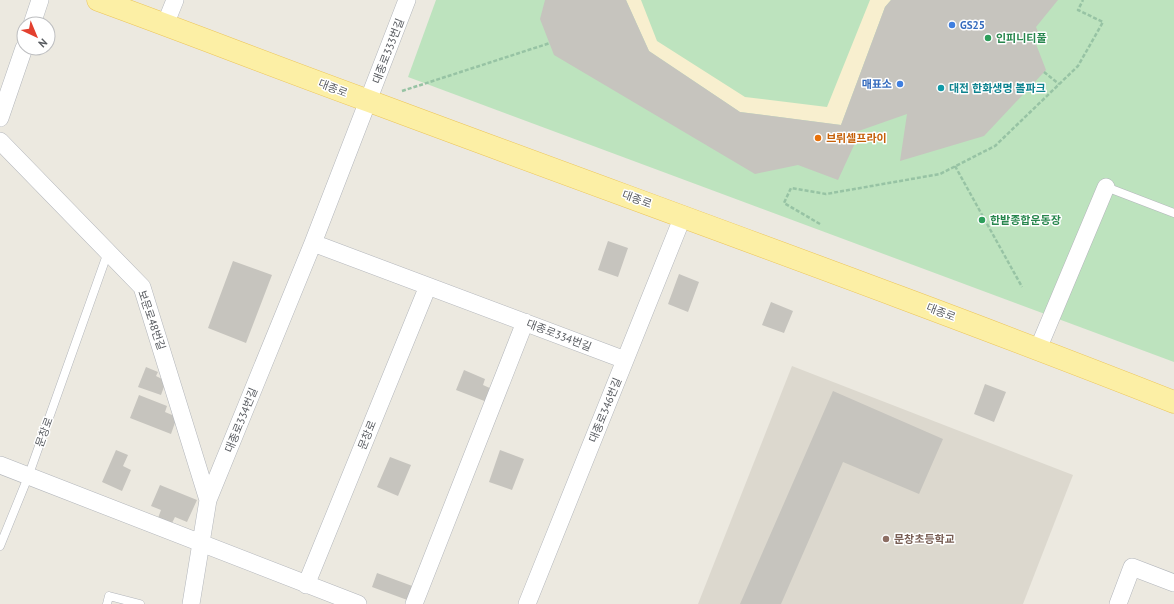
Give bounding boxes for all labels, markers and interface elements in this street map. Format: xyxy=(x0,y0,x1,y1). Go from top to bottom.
north arrow xyxy=(16,16,56,56)
street label: 대종로333번길 xyxy=(369,16,407,86)
place label: GS25 xyxy=(960,18,985,32)
marker: GS25 xyxy=(947,20,957,30)
place label: 인피니티풀 xyxy=(996,31,1047,45)
marker: 인피니티풀 xyxy=(983,33,993,43)
text: N xyxy=(35,36,50,51)
street label: 대종로 xyxy=(316,76,350,100)
place label: 매표소 xyxy=(862,77,892,91)
marker: 매표소 xyxy=(895,79,905,89)
place label: 대전 한화생명 볼파크 xyxy=(949,81,1046,95)
marker: 대전 한화생명 볼파크 xyxy=(936,83,946,93)
place label: 브뤼셀프라이 xyxy=(826,131,887,145)
marker: 브뤼셀프라이 xyxy=(813,133,823,143)
street label: 대종로 xyxy=(620,187,654,211)
place label: 한밭종합운동장 xyxy=(990,213,1061,227)
marker: 한밭종합운동장 xyxy=(977,215,987,225)
street label: 보문로48번길 xyxy=(135,288,169,352)
street label: 대종로 xyxy=(924,300,958,324)
street label: 대종로334번길 xyxy=(524,316,594,354)
street label: 대종로346번길 xyxy=(586,376,624,444)
street label: 대종로334번길 xyxy=(222,386,260,454)
street label: 문창로 xyxy=(32,415,56,449)
street label: 문창로 xyxy=(355,418,379,452)
place label: 문창초등학교 xyxy=(894,532,955,546)
marker: 문창초등학교 xyxy=(881,534,891,544)

